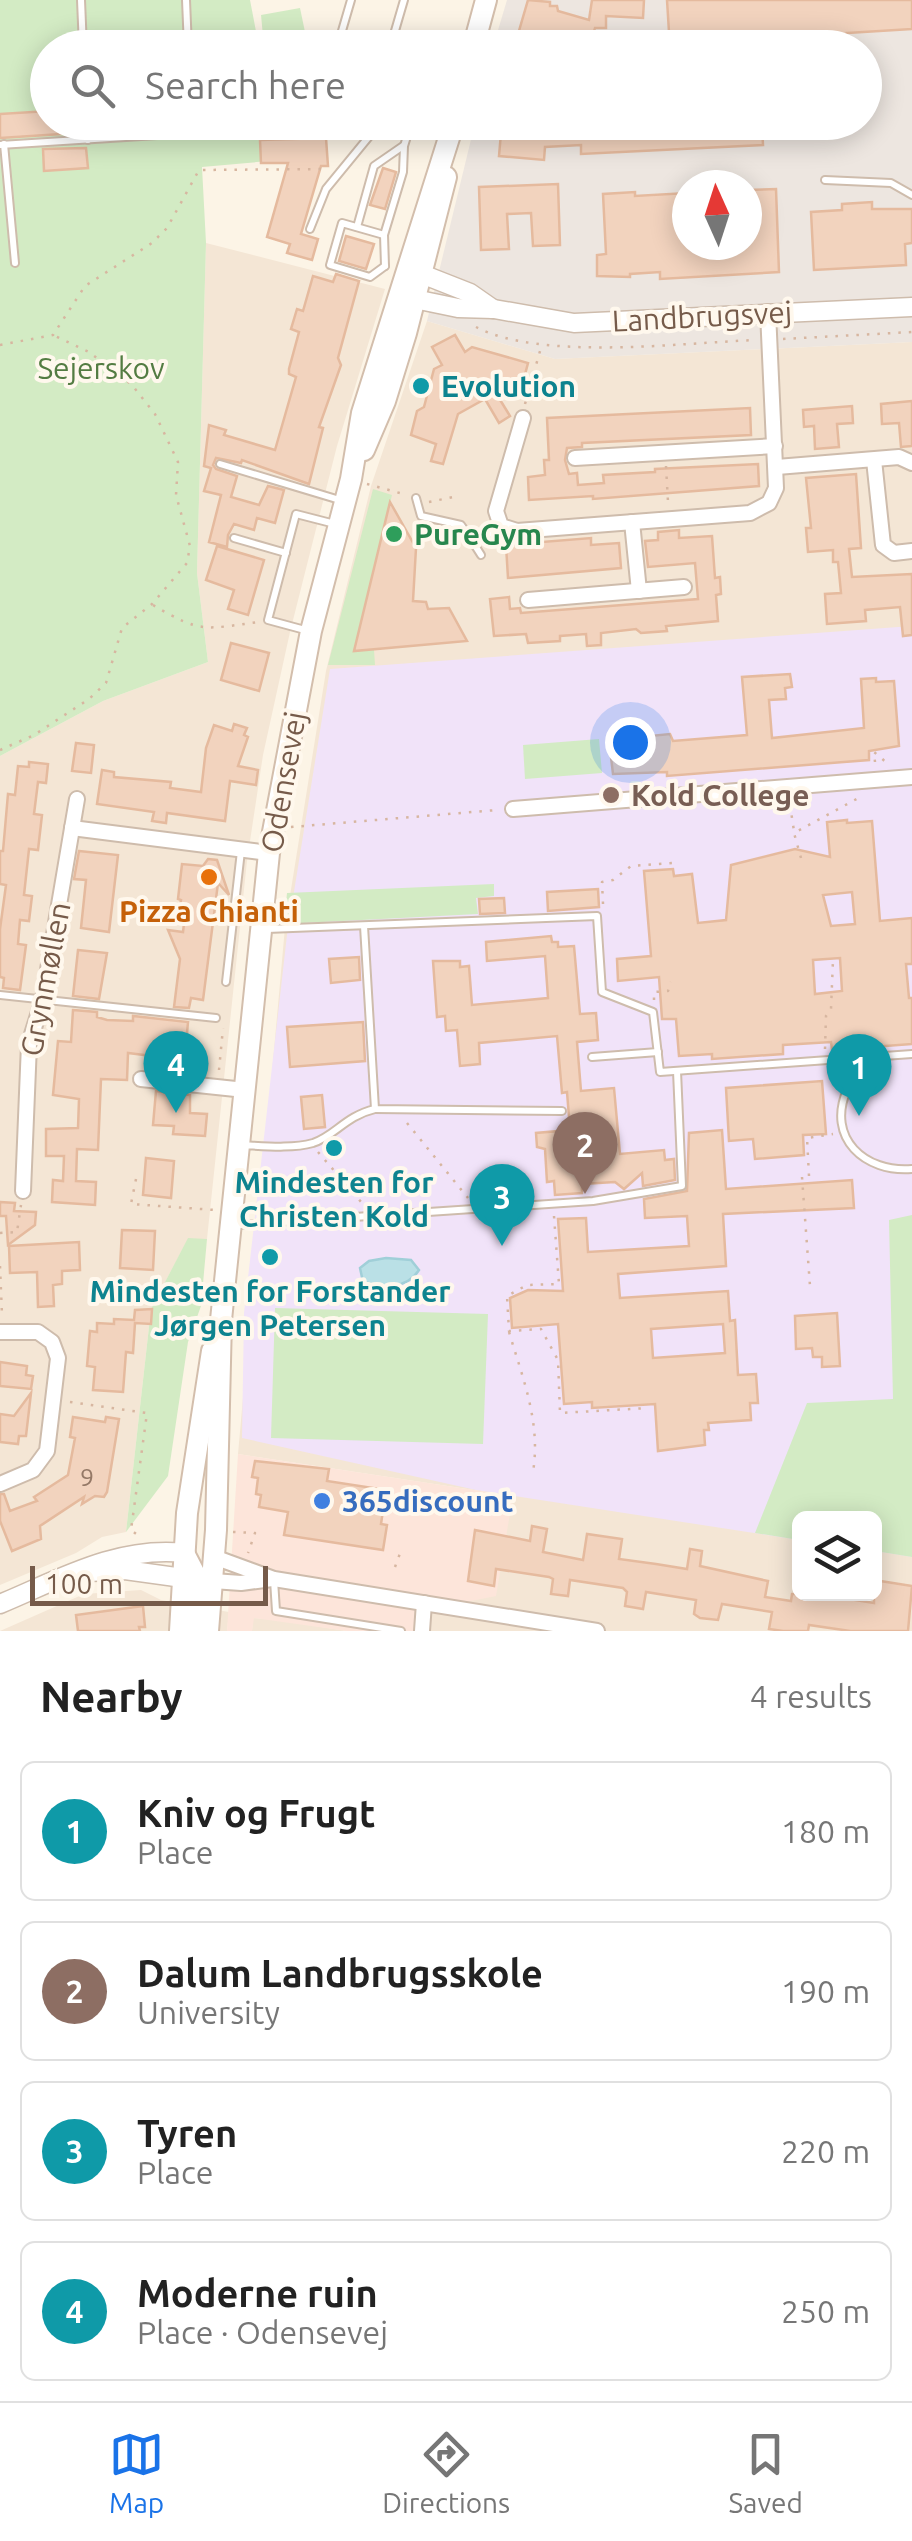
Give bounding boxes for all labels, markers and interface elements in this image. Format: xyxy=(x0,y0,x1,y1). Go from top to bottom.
search box xyxy=(30,30,882,140)
icon: search xyxy=(65,58,120,113)
text: Search here xyxy=(145,64,346,106)
north arrow xyxy=(672,170,762,260)
street label: Landbrugsvej xyxy=(611,294,793,338)
park label: Sejerskov xyxy=(37,351,165,385)
place label: Evolution xyxy=(441,369,576,403)
marker: Evolution xyxy=(410,375,432,397)
place label: PureGym xyxy=(414,517,542,551)
marker: PureGym xyxy=(383,523,405,545)
street label: Odensevej xyxy=(254,709,312,855)
your location xyxy=(605,717,656,768)
place label: Kold College xyxy=(631,778,810,812)
marker: Kold College xyxy=(600,784,622,806)
marker: Pizza Chianti xyxy=(198,866,220,888)
place label: Pizza Chianti xyxy=(119,894,299,928)
street label: Grynmøllen xyxy=(13,899,77,1059)
pin: 4 xyxy=(144,1030,208,1113)
pin: 1 xyxy=(826,1034,892,1116)
pin: 2 xyxy=(552,1112,618,1194)
marker: Mindesten for Christen Kold xyxy=(323,1137,345,1159)
pin: 3 xyxy=(470,1164,534,1246)
place label: Mindesten for Christen Kold xyxy=(235,1165,434,1233)
marker: Mindesten for Forstander Jørgen Petersen xyxy=(259,1246,281,1268)
place label: Mindesten for Forstander Jørgen Petersen xyxy=(89,1274,451,1342)
house number: 9 xyxy=(80,1463,94,1491)
place label: 365discount xyxy=(342,1484,514,1518)
marker: 365discount xyxy=(311,1490,333,1512)
map controls xyxy=(792,1511,882,1601)
button: layers xyxy=(792,1511,882,1601)
scale bar xyxy=(30,1561,268,1606)
text: 100 m xyxy=(45,1568,123,1599)
text: Nearby xyxy=(40,1673,183,1720)
text: 4 results xyxy=(750,1678,872,1714)
text: Kniv og Frugt xyxy=(137,1792,375,1834)
text: 1 xyxy=(65,1813,84,1849)
text: 180 m xyxy=(781,1813,870,1849)
text: Place xyxy=(137,1834,213,1870)
text: Dalum Landbrugsskole xyxy=(137,1952,543,1994)
text: 2 xyxy=(65,1973,84,2009)
text: 190 m xyxy=(781,1973,870,2009)
text: University xyxy=(137,1994,280,2030)
text: Tyren xyxy=(137,2112,237,2154)
text: 3 xyxy=(65,2133,84,2169)
text: 220 m xyxy=(781,2133,870,2169)
text: Place xyxy=(137,2154,213,2190)
text: Moderne ruin xyxy=(137,2272,378,2314)
text: 4 xyxy=(65,2293,84,2329)
text: 250 m xyxy=(781,2293,870,2329)
text: Place · Odensevej xyxy=(137,2314,388,2350)
tab: Map xyxy=(109,2427,164,2518)
tab: Directions xyxy=(382,2427,510,2518)
tab: Saved xyxy=(728,2427,803,2518)

